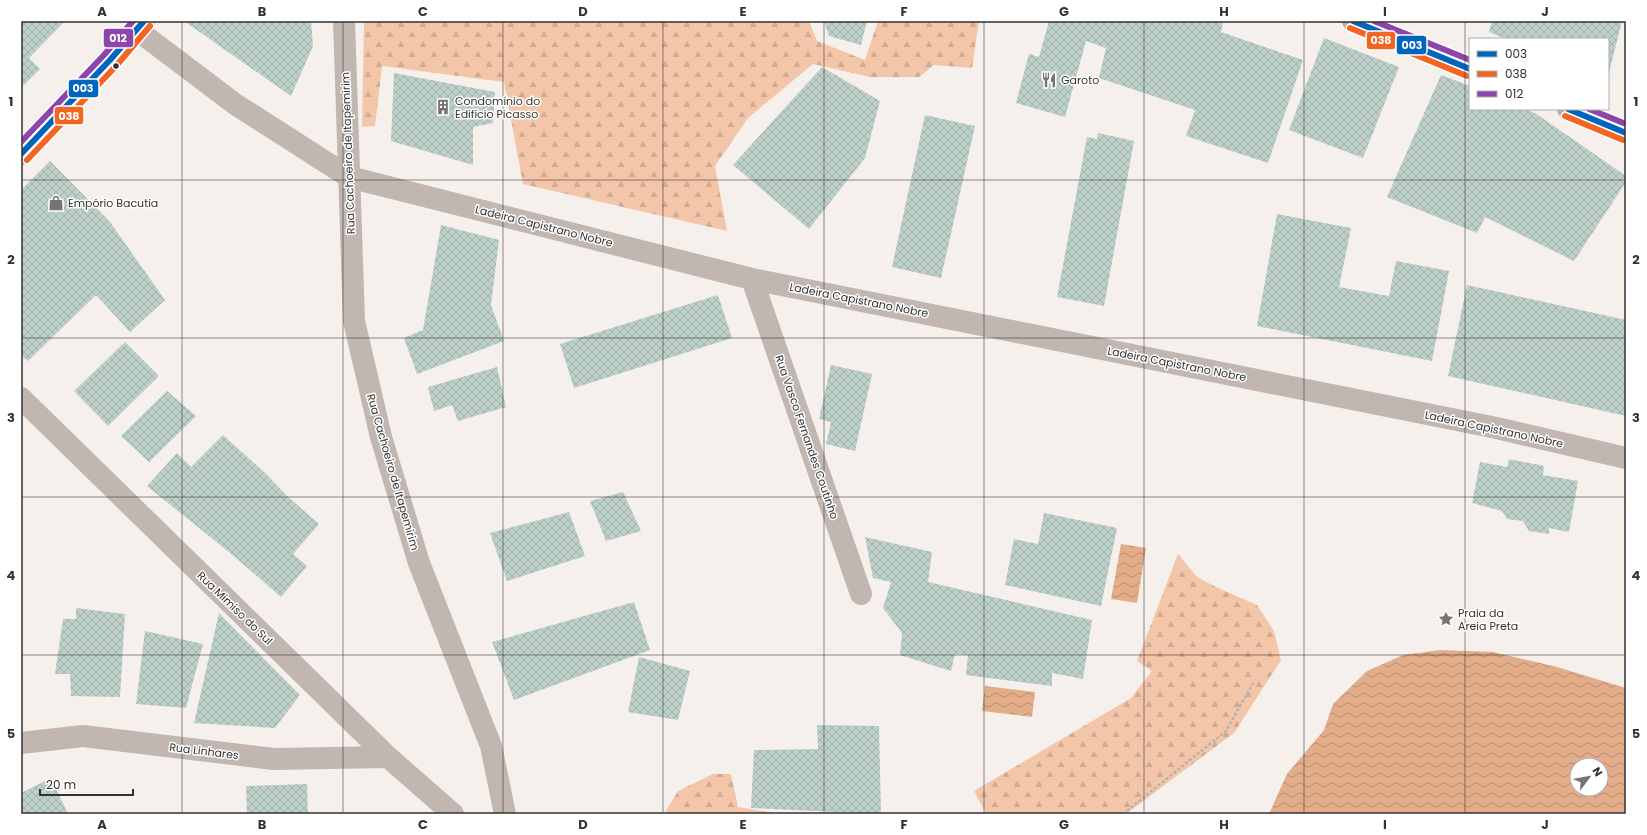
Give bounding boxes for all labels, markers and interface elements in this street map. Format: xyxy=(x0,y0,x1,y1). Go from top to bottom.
text: A xyxy=(97,2,107,21)
text: B xyxy=(258,2,267,21)
text: C xyxy=(418,2,428,21)
text: D xyxy=(578,2,588,21)
text: E xyxy=(739,2,747,21)
text: F xyxy=(900,2,908,21)
text: G xyxy=(1059,2,1069,21)
text: H xyxy=(1219,2,1229,21)
text: I xyxy=(1383,2,1387,21)
text: J xyxy=(1541,2,1549,21)
line badge: 012 xyxy=(103,28,134,48)
text: 012 xyxy=(109,30,127,46)
line badge: 038 xyxy=(1366,31,1396,50)
text: 038 xyxy=(1371,32,1391,48)
line badge: 003 xyxy=(1396,35,1427,55)
text: 003 xyxy=(1402,37,1423,53)
legend xyxy=(1469,38,1609,110)
text: 003 xyxy=(1505,45,1527,62)
unlabelled marker xyxy=(111,61,121,71)
text: 038 xyxy=(1505,65,1527,82)
restaurant icon: Garoto xyxy=(1040,71,1058,89)
street label: Rua Cachoeiro de Itapemirim xyxy=(337,72,359,234)
place label: Garoto xyxy=(1061,72,1099,88)
line badge: 003 xyxy=(68,79,99,98)
text: 003 xyxy=(73,80,94,96)
text: 012 xyxy=(1505,85,1523,102)
text: 1 xyxy=(9,92,13,111)
text: 1 xyxy=(1634,92,1638,111)
place label: Condomínio do Edifício Picasso xyxy=(455,93,540,122)
building icon: Condomínio do Edifício Picasso xyxy=(434,98,452,116)
line badge: 038 xyxy=(54,106,84,125)
text: 038 xyxy=(59,108,79,124)
shop icon: Empório Bacutia xyxy=(47,194,65,212)
place label: Empório Bacutia xyxy=(68,195,158,211)
street label: Ladeira Capistrano Nobre xyxy=(474,201,615,251)
text: 2 xyxy=(7,250,15,269)
text: 2 xyxy=(1632,250,1640,269)
street label: Ladeira Capistrano Nobre xyxy=(788,279,930,321)
street label: Ladeira Capistrano Nobre xyxy=(1106,343,1248,385)
street label: Rua Vasco Fernandes Coutinho xyxy=(771,353,843,521)
street label: Rua Cachoeiro de Itapemirim xyxy=(363,392,423,552)
street label: Ladeira Capistrano Nobre xyxy=(1423,407,1565,452)
text: 3 xyxy=(7,408,15,427)
text: 3 xyxy=(1632,408,1640,427)
text: 4 xyxy=(7,566,16,585)
text: 4 xyxy=(1632,566,1641,585)
street label: Rua Mimiso do Sul xyxy=(194,568,276,648)
place label: Praia da Areia Preta xyxy=(1458,605,1518,634)
place icon: Praia da Areia Preta xyxy=(1437,610,1455,628)
text: 5 xyxy=(7,724,15,743)
text: 5 xyxy=(1632,724,1640,743)
street label: Rua Linhares xyxy=(168,739,240,763)
north arrow xyxy=(1569,757,1609,797)
text: N xyxy=(1589,764,1606,779)
scale bar xyxy=(40,771,133,797)
text: 20 m xyxy=(46,776,76,793)
text: A xyxy=(97,815,107,834)
text: B xyxy=(258,815,267,834)
text: C xyxy=(418,815,428,834)
text: D xyxy=(578,815,588,834)
text: E xyxy=(739,815,747,834)
text: F xyxy=(900,815,908,834)
text: G xyxy=(1059,815,1069,834)
text: H xyxy=(1219,815,1229,834)
text: I xyxy=(1383,815,1387,834)
text: J xyxy=(1541,815,1549,834)

